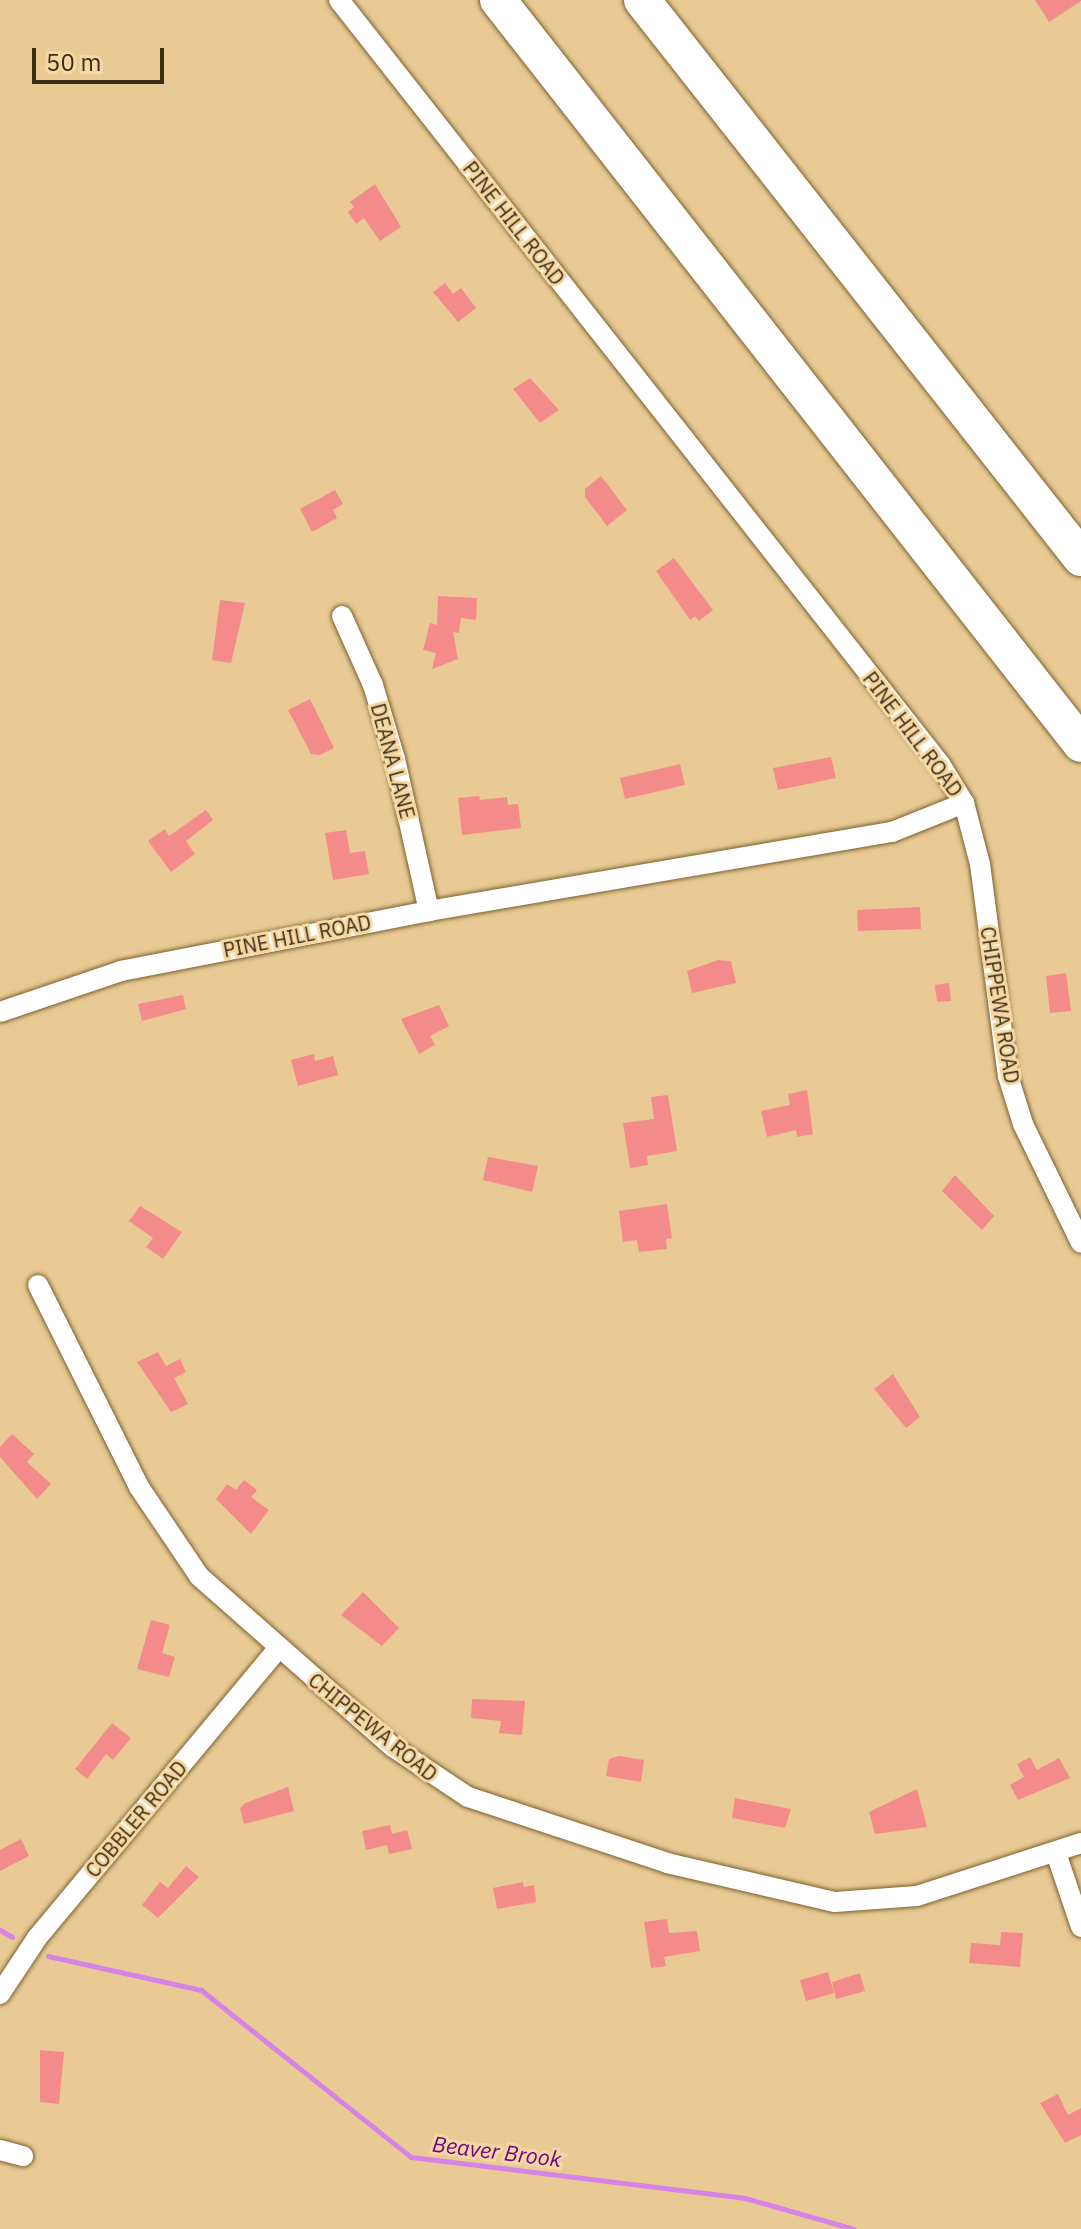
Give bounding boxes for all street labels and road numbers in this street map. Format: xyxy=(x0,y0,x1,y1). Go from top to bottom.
street label: PINE HILL ROAD xyxy=(458,156,570,290)
street label: PINE HILL ROAD xyxy=(858,667,968,801)
street label: DEANA LANE xyxy=(366,701,420,821)
street label: PINE HILL ROAD xyxy=(221,910,373,962)
street label: CHIPPEWA ROAD xyxy=(976,925,1024,1085)
street label: CHIPPEWA ROAD xyxy=(304,1668,442,1786)
street label: COBBLER ROAD xyxy=(80,1756,192,1882)

